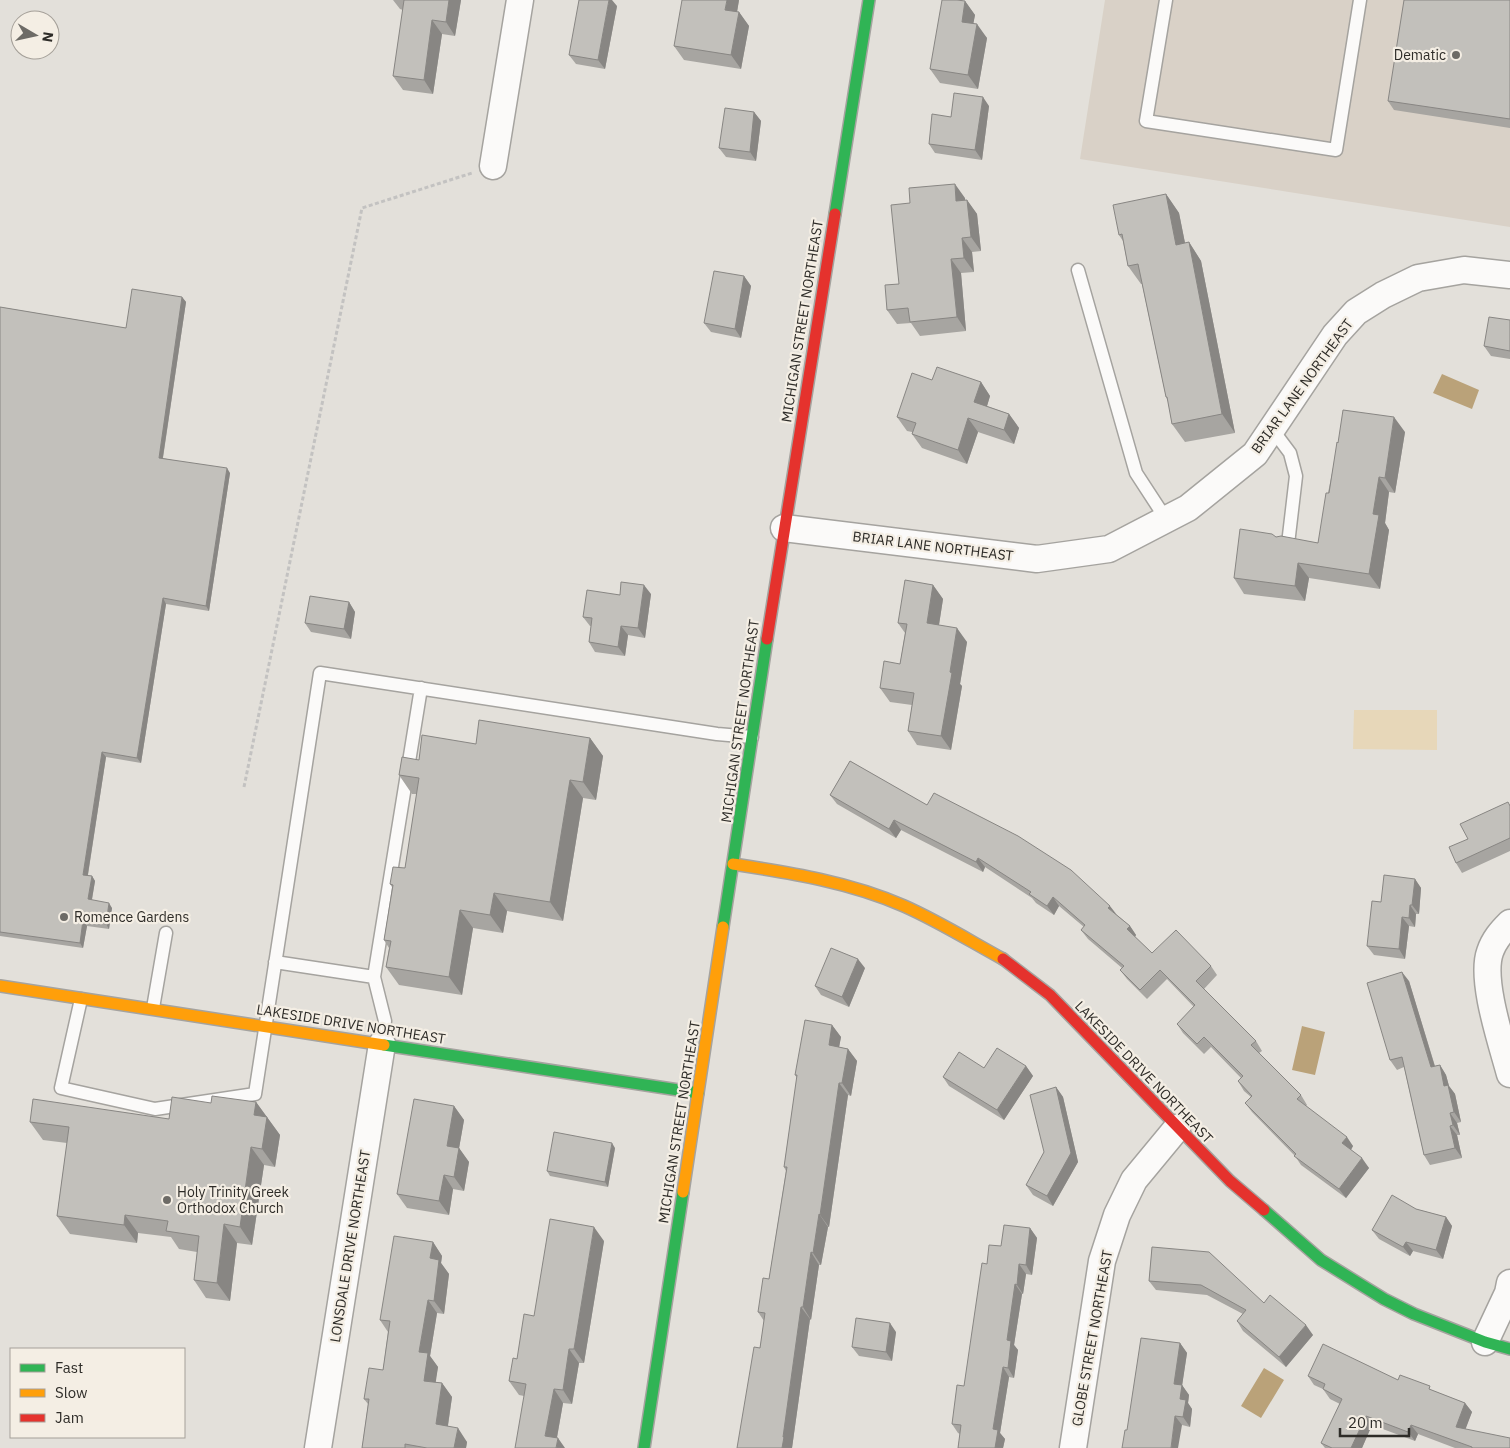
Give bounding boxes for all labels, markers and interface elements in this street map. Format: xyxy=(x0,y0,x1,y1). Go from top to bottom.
north arrow xyxy=(10,10,60,60)
text: N xyxy=(38,31,58,43)
place label: Dematic xyxy=(1394,46,1446,64)
marker: Dematic xyxy=(1450,49,1462,61)
street label: MICHIGAN STREET NORTHEAST xyxy=(777,218,827,424)
street label: BRIAR LANE NORTHEAST xyxy=(1247,315,1357,457)
street label: BRIAR LANE NORTHEAST xyxy=(852,527,1014,565)
street label: MICHIGAN STREET NORTHEAST xyxy=(717,618,763,824)
place label: Romence Gardens xyxy=(74,908,189,926)
marker: Romence Gardens xyxy=(58,911,70,923)
street label: LAKESIDE DRIVE NORTHEAST xyxy=(1071,997,1217,1147)
street label: LAKESIDE DRIVE NORTHEAST xyxy=(255,1000,447,1048)
street label: MICHIGAN STREET NORTHEAST xyxy=(654,1019,704,1225)
street label: LONSDALE DRIVE NORTHEAST xyxy=(326,1148,374,1344)
place label: Holy Trinity Greek Orthodox Church xyxy=(177,1183,290,1217)
marker: Holy Trinity Greek Orthodox Church xyxy=(161,1194,173,1206)
street label: GLOBE STREET NORTHEAST xyxy=(1068,1248,1116,1428)
legend xyxy=(10,1348,185,1438)
text: Fast xyxy=(55,1358,83,1377)
text: Slow xyxy=(55,1383,88,1402)
scale bar xyxy=(1340,1406,1409,1438)
text: Jam xyxy=(55,1408,84,1427)
text: 20 m xyxy=(1348,1413,1383,1432)

